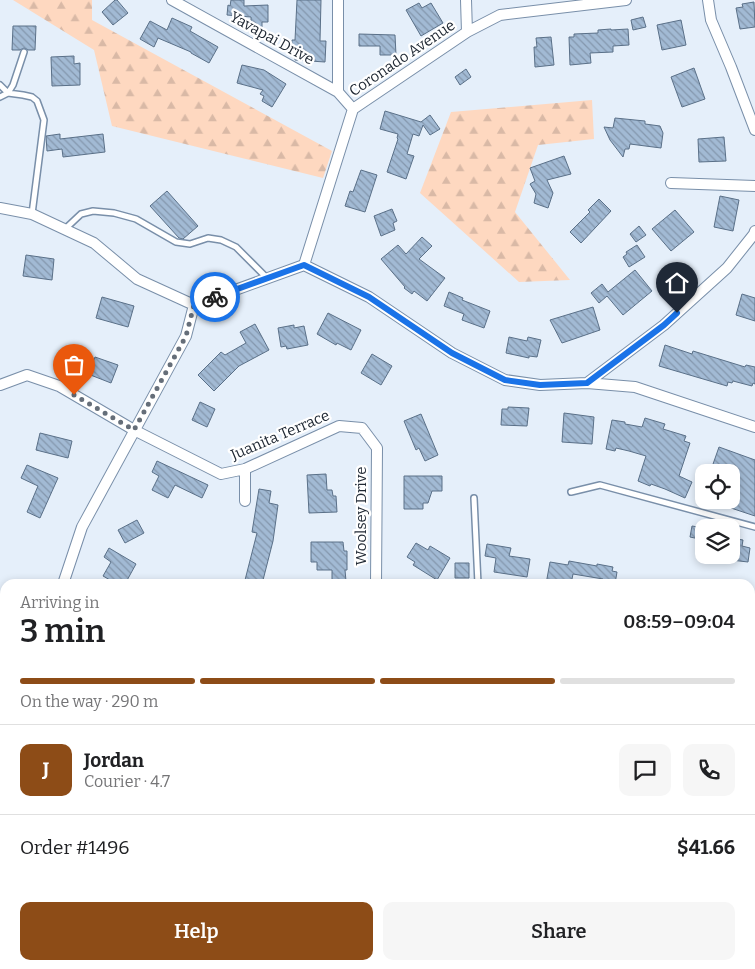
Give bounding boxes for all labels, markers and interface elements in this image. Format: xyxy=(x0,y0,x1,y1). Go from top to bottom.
street label: Yavapai Drive xyxy=(227,7,317,69)
street label: Coronado Avenue xyxy=(346,16,458,100)
pin xyxy=(656,262,698,313)
icon: home xyxy=(663,269,691,297)
courier xyxy=(190,272,240,322)
icon: bike xyxy=(201,283,229,311)
pin xyxy=(53,344,95,395)
icon: bag xyxy=(60,351,88,379)
street label: Juanita Terrace xyxy=(227,406,332,464)
map controls xyxy=(695,464,740,564)
button: locate xyxy=(695,464,740,509)
street label: Woolsey Drive xyxy=(352,467,370,565)
button: layers xyxy=(695,519,740,564)
text: Arriving in xyxy=(20,593,99,612)
text: 08:59–09:04 xyxy=(623,610,735,633)
text: 3 min xyxy=(20,612,105,650)
text: On the way · 290 m xyxy=(20,692,158,711)
button: chat xyxy=(619,744,671,796)
button: phone xyxy=(683,744,735,796)
text: Jordan xyxy=(84,749,144,772)
text: J xyxy=(43,758,49,781)
text: Courier · 4.7 xyxy=(84,772,170,791)
text: Order #1496 xyxy=(20,836,129,859)
text: $41.66 xyxy=(677,836,735,859)
button: Help xyxy=(20,902,373,960)
button: Share xyxy=(383,902,735,960)

